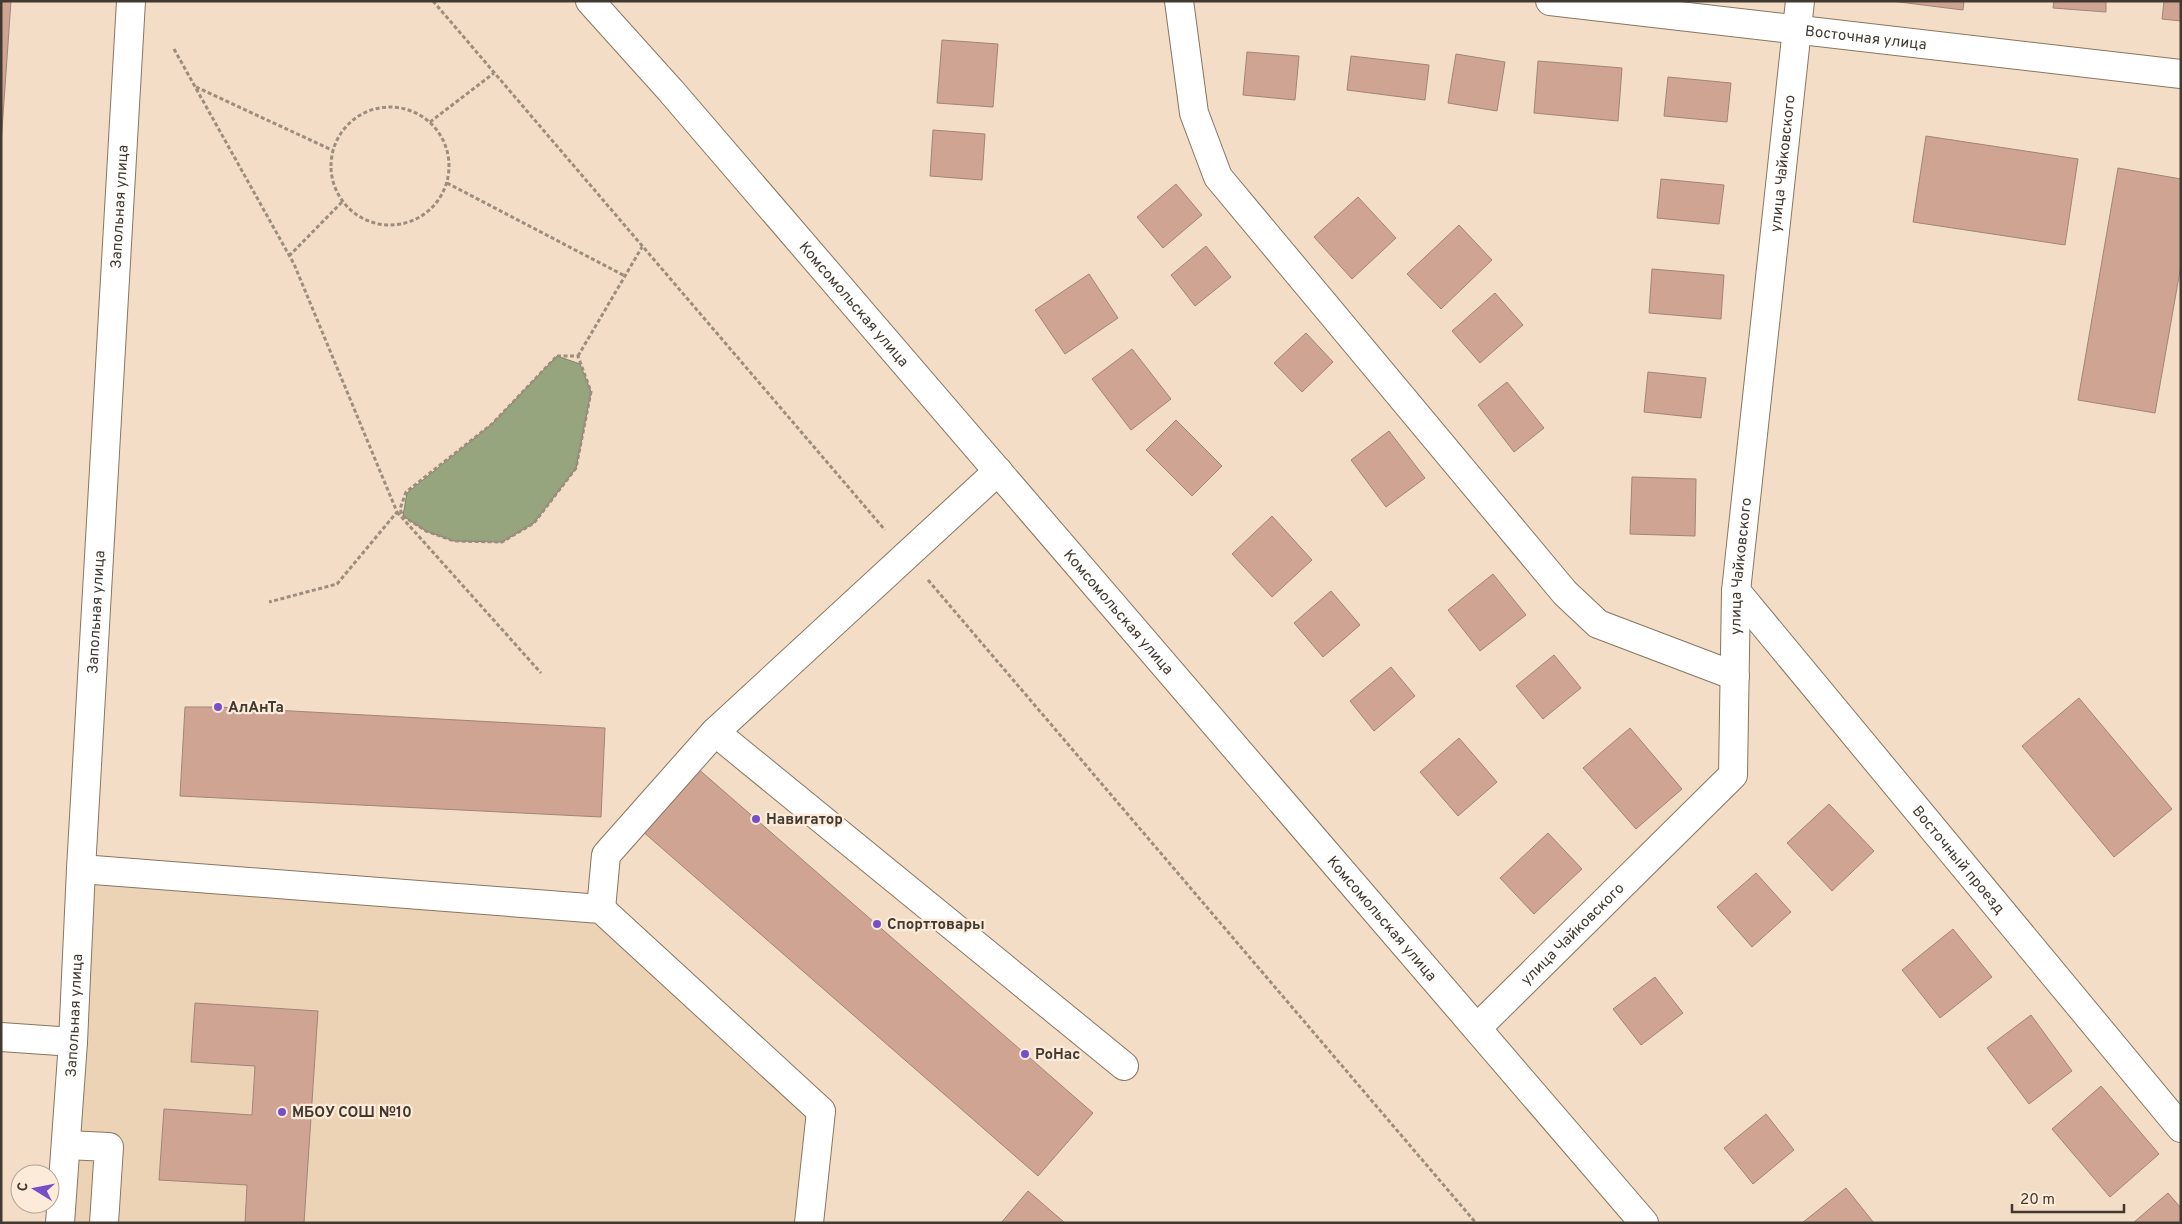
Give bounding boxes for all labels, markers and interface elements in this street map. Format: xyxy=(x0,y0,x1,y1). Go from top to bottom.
street label: Восточная улица xyxy=(1804,23,1928,55)
street label: улица Чайковского xyxy=(1767,94,1801,233)
street label: Запольная улица xyxy=(108,144,134,269)
street label: Комсомольская улица xyxy=(794,238,912,372)
street label: улица Чайковского xyxy=(1727,497,1757,635)
street label: Комсомольская улица xyxy=(1059,546,1177,679)
street label: Запольная улица xyxy=(84,550,110,675)
place label: АлАнТа xyxy=(228,699,284,718)
marker: АлАнТа xyxy=(212,701,224,713)
street label: Восточный проезд xyxy=(1907,802,2008,919)
place label: Навигатор xyxy=(766,811,843,830)
marker: Навигатор xyxy=(750,813,762,825)
street label: Комсомольская улица xyxy=(1322,853,1440,986)
street label: улица Чайковского xyxy=(1518,880,1629,990)
place label: Спорттовары xyxy=(887,916,985,935)
marker: Спорттовары xyxy=(871,918,883,930)
street label: Запольная улица xyxy=(62,953,88,1078)
place label: РоНас xyxy=(1035,1046,1080,1065)
marker: РоНас xyxy=(1019,1048,1031,1060)
place label: МБОУ СОШ №10 xyxy=(292,1104,412,1123)
marker: МБОУ СОШ №10 xyxy=(276,1106,288,1118)
north arrow xyxy=(10,1164,60,1214)
text: С xyxy=(15,1181,33,1193)
scale bar xyxy=(2012,1182,2124,1214)
text: 20 m xyxy=(2020,1191,2055,1210)

